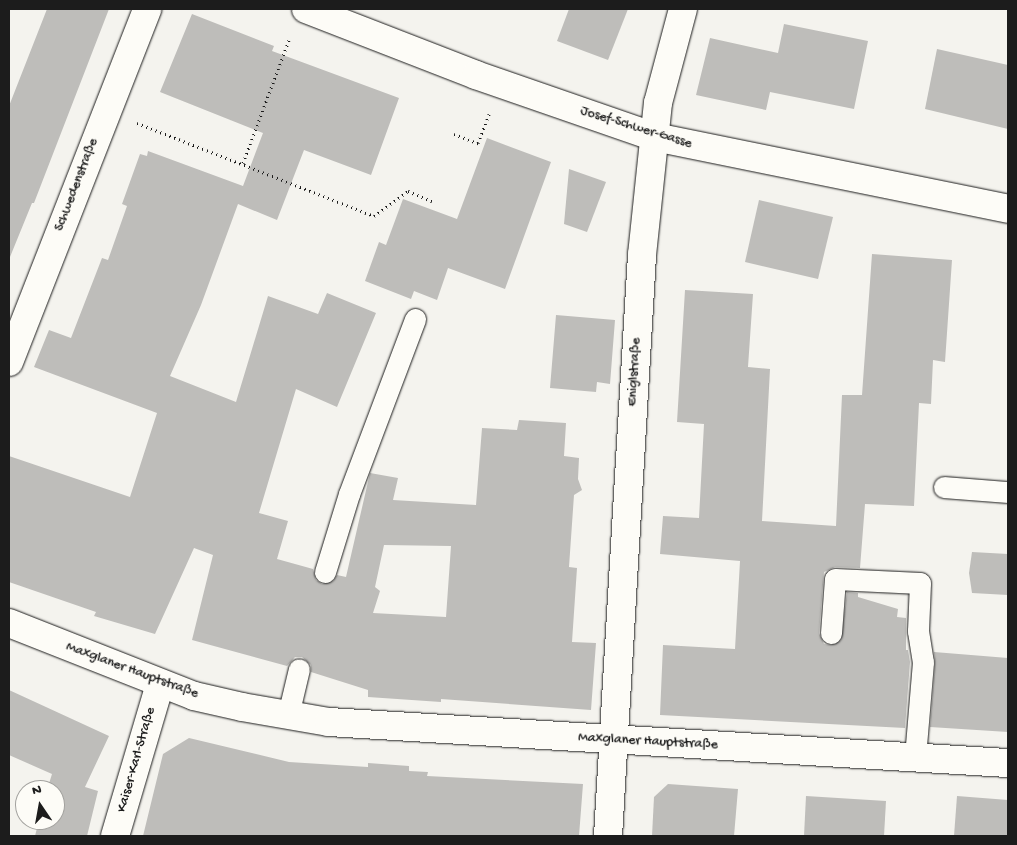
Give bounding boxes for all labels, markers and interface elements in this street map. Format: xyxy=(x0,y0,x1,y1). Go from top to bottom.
street label: Josef-Schwer-Gasse xyxy=(578,103,694,153)
street label: Schwedenstraße xyxy=(52,136,102,234)
street label: Eniglstraße xyxy=(625,337,645,407)
street label: Maxglaner Hauptstraße xyxy=(63,639,201,703)
street label: Kaiser-Karl-Straße xyxy=(114,705,160,815)
street label: Maxglaner Hauptstraße xyxy=(578,730,718,754)
north arrow xyxy=(15,780,65,830)
text: N xyxy=(31,782,43,800)

